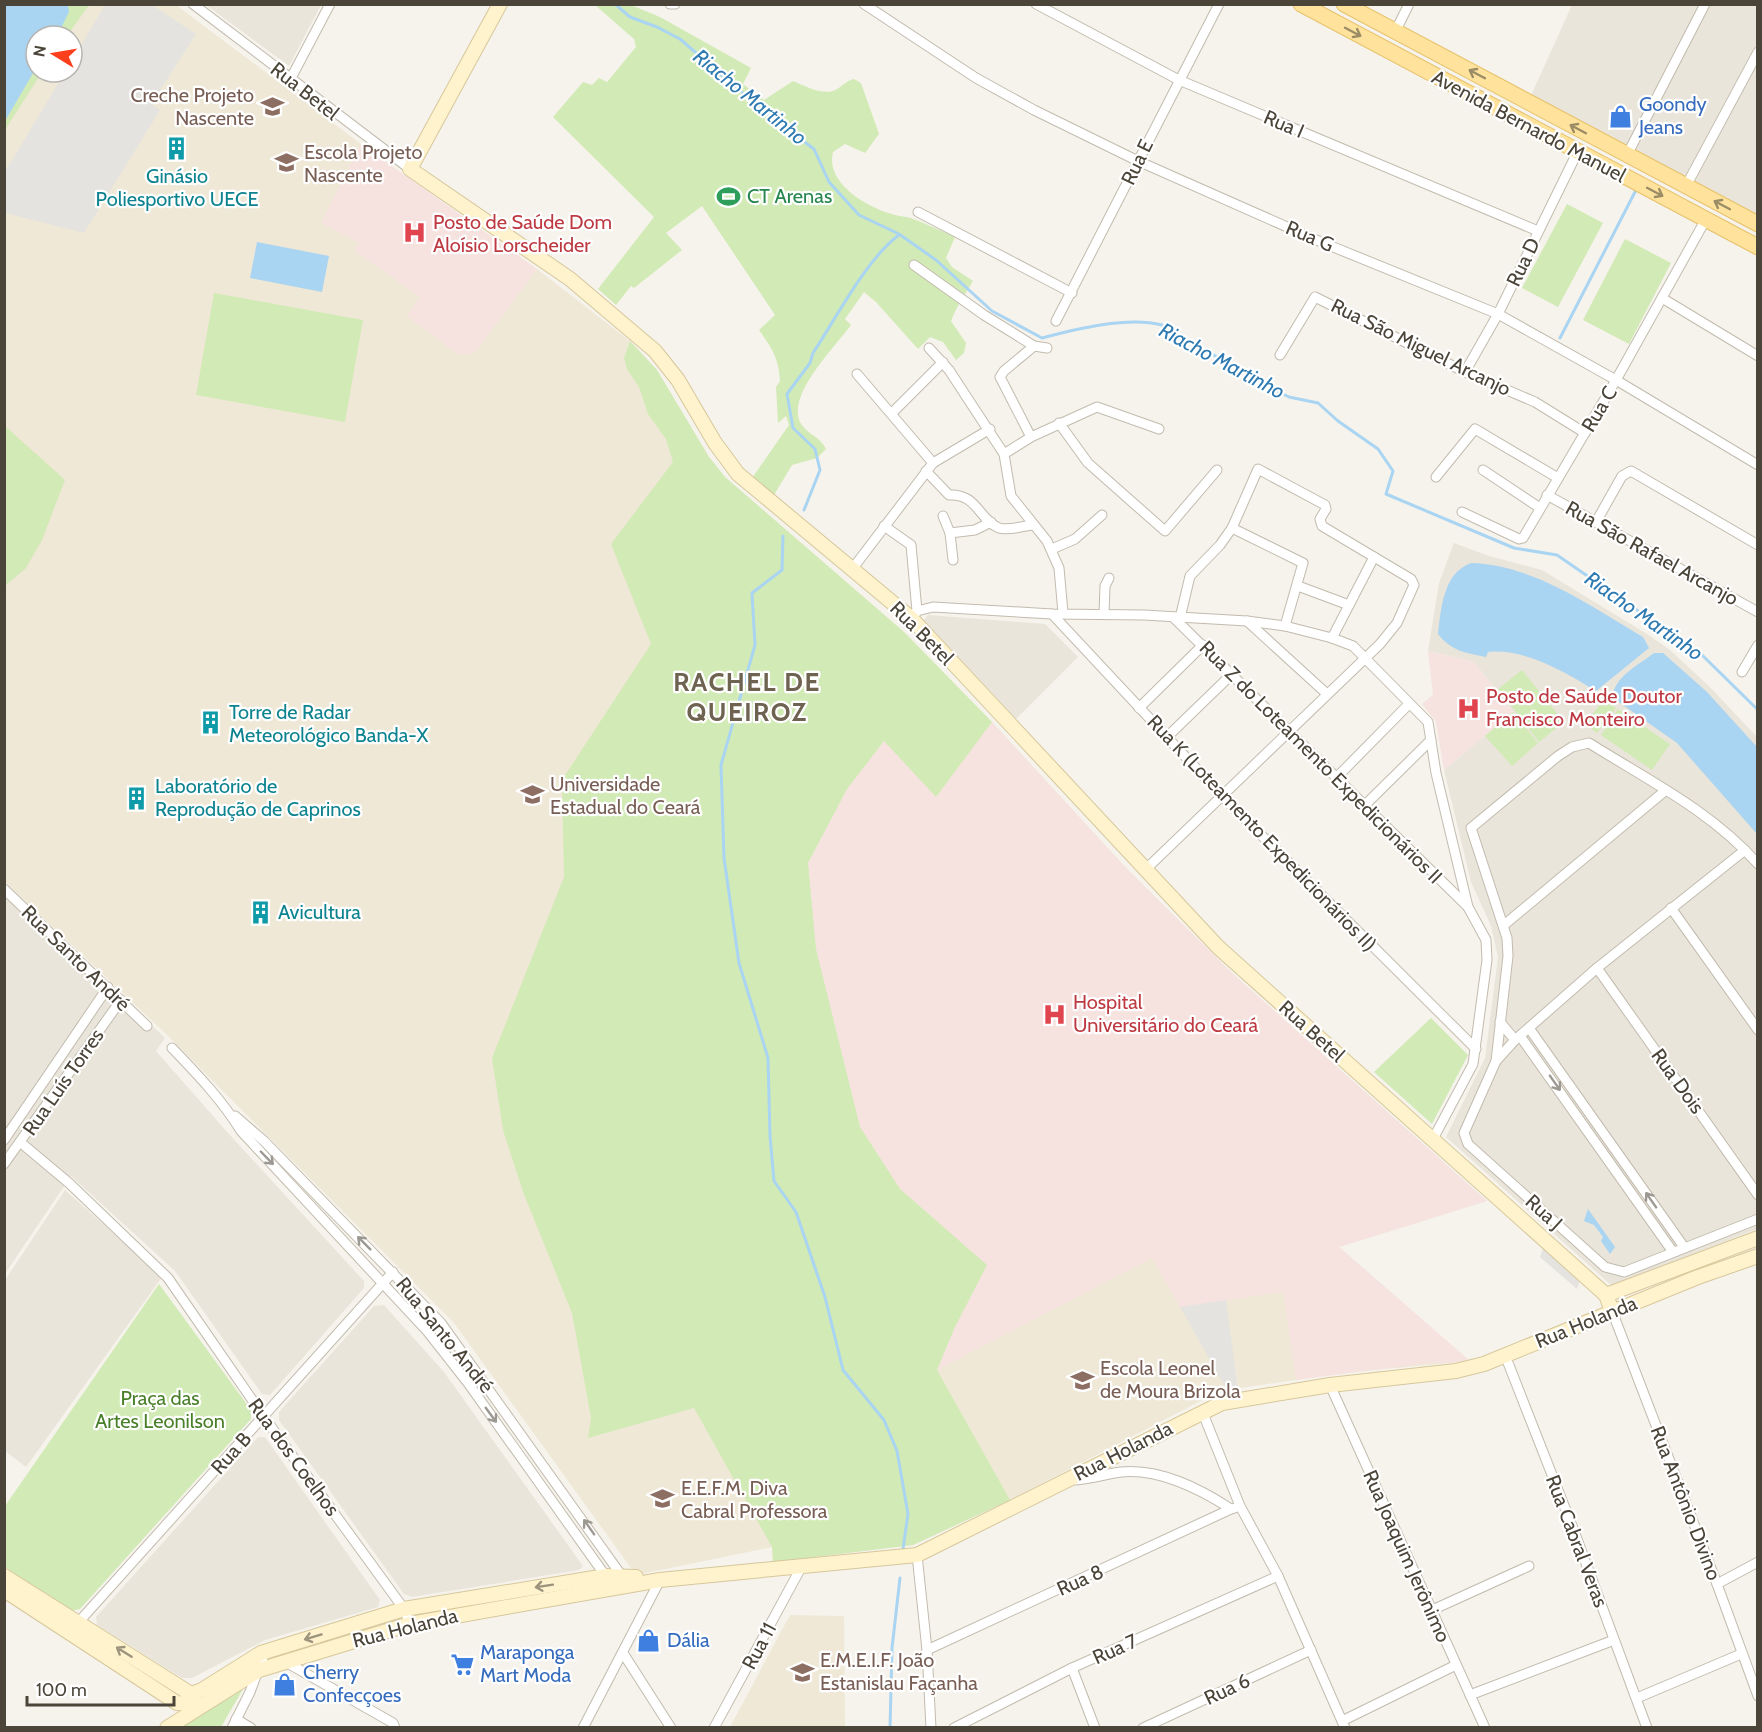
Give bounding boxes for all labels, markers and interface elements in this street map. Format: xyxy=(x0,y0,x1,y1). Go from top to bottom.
north arrow xyxy=(24,24,84,84)
one-way arrow xyxy=(1344,26,1361,38)
water label: Riacho Martinho xyxy=(689,43,812,150)
text: N xyxy=(29,44,50,59)
street label: Rua Betel xyxy=(266,57,344,125)
street label: Avenida Bernardo Manuel xyxy=(1428,65,1630,188)
one-way arrow xyxy=(1469,68,1486,80)
place label: Creche Projeto Nascente xyxy=(130,83,254,130)
place label: Goondy Jeans xyxy=(1638,92,1707,139)
school or university icon: Creche Projeto Nascente xyxy=(259,93,285,119)
shop icon: Goondy Jeans xyxy=(1608,103,1634,129)
street label: Rua I xyxy=(1260,105,1308,143)
one-way arrow xyxy=(1569,123,1587,134)
street label: Rua E xyxy=(1116,135,1158,189)
building icon: Ginásio Poliesportivo UECE xyxy=(164,136,190,162)
place label: Escola Projeto Nascente xyxy=(304,140,423,187)
school or university icon: Escola Projeto Nascente xyxy=(273,150,299,176)
place label: Ginásio Poliesportivo UECE xyxy=(96,164,259,211)
sports icon: CT Arenas xyxy=(716,183,742,209)
place label: CT Arenas xyxy=(747,184,832,208)
one-way arrow xyxy=(1646,186,1663,198)
one-way arrow xyxy=(1713,199,1731,210)
place label: Posto de Saúde Dom Aloísio Lorscheider xyxy=(433,210,612,257)
street label: Rua G xyxy=(1282,215,1338,257)
hospital icon: Posto de Saúde Dom Aloísio Lorscheider xyxy=(402,220,428,246)
street label: Rua D xyxy=(1501,234,1545,290)
street label: Rua São Miguel Arcanjo xyxy=(1327,293,1515,401)
water label: Riacho Martinho xyxy=(1155,317,1289,404)
street label: Rua C xyxy=(1576,382,1622,436)
street label: Rua São Rafael Arcanjo xyxy=(1561,496,1743,610)
water label: Riacho Martinho xyxy=(1580,566,1708,666)
street label: Rua Betel xyxy=(885,596,959,670)
street label: Rua Z do Loteamento Expedicionários II xyxy=(1195,636,1447,888)
district label: RACHEL DE QUEIROZ xyxy=(673,666,821,728)
place label: Posto de Saúde Doutor Francisco Monteiro xyxy=(1486,684,1683,731)
hospital icon: Posto de Saúde Doutor Francisco Monteiro xyxy=(1455,695,1481,721)
place label: Torre de Radar Meteorológico Banda-X xyxy=(229,700,428,747)
building icon: Torre de Radar Meteorológico Banda-X xyxy=(198,710,224,736)
street label: Rua K (Loteamento Expedicionários II) xyxy=(1142,710,1382,956)
place label: Universidade Estadual do Ceará xyxy=(550,772,701,819)
place label: Laboratório de Reprodução de Caprinos xyxy=(155,774,361,821)
school or university icon: Universidade Estadual do Ceará xyxy=(519,782,545,808)
building icon: Laboratório de Reprodução de Caprinos xyxy=(124,785,150,811)
building icon: Avicultura xyxy=(247,899,273,925)
street label: Rua Santo André xyxy=(17,900,135,1016)
place label: Avicultura xyxy=(278,900,361,924)
place label: Hospital Universitário do Ceará xyxy=(1073,990,1258,1037)
street label: Rua Betel xyxy=(1274,995,1350,1067)
hospital icon: Hospital Universitário do Ceará xyxy=(1042,1001,1068,1027)
street label: Rua Luís Torres xyxy=(17,1024,109,1140)
street label: Rua Dois xyxy=(1646,1044,1710,1118)
one-way arrow xyxy=(1549,1074,1561,1091)
one-way arrow xyxy=(260,1150,274,1165)
street label: Rua J xyxy=(1521,1189,1567,1235)
one-way arrow xyxy=(1644,1192,1657,1208)
one-way arrow xyxy=(357,1236,372,1251)
street label: Rua Santo André xyxy=(391,1272,499,1398)
street label: Rua Holanda xyxy=(1532,1291,1641,1353)
place label: Escola Leonel de Moura Brizola xyxy=(1100,1356,1241,1403)
school or university icon: Escola Leonel de Moura Brizola xyxy=(1069,1367,1095,1393)
park label: Praça das Artes Leonilson xyxy=(95,1386,225,1433)
street label: Rua dos Coelhos xyxy=(243,1394,345,1520)
one-way arrow xyxy=(485,1407,497,1423)
street label: Rua Holanda xyxy=(1070,1416,1177,1486)
street label: Rua Antônio Divino xyxy=(1646,1423,1726,1583)
street label: Rua B xyxy=(206,1427,256,1479)
street label: Rua Joaquim Jerônimo xyxy=(1358,1466,1456,1646)
street label: Rua Cabral Veras xyxy=(1541,1471,1613,1611)
place label: E.E.F.M. Diva Cabral Professora xyxy=(681,1476,828,1523)
school or university icon: E.E.F.M. Diva Cabral Professora xyxy=(650,1486,676,1512)
one-way arrow xyxy=(583,1520,595,1536)
street label: Rua 8 xyxy=(1053,1559,1107,1601)
one-way arrow xyxy=(534,1580,554,1591)
street label: Rua Holanda xyxy=(350,1603,460,1653)
street label: Rua 11 xyxy=(737,1619,781,1673)
shop icon: Dália xyxy=(636,1627,662,1653)
place label: Dália xyxy=(667,1628,710,1652)
street label: Rua 7 xyxy=(1089,1629,1141,1669)
one-way arrow xyxy=(304,1632,323,1643)
place label: Maraponga Mart Moda xyxy=(480,1640,575,1687)
one-way arrow xyxy=(116,1645,133,1657)
place label: E.M.E.I.F. João Estanislau Façanha xyxy=(820,1648,978,1695)
supermarket icon: Maraponga Mart Moda xyxy=(449,1651,475,1677)
school or university icon: E.M.E.I.F. João Estanislau Façanha xyxy=(789,1659,815,1685)
place label: Cherry Confecçoes xyxy=(303,1660,401,1707)
street label: Rua 6 xyxy=(1200,1668,1254,1710)
scale bar xyxy=(27,1669,174,1707)
shop icon: Cherry Confecçoes xyxy=(272,1671,298,1697)
text: 100 m xyxy=(36,1679,87,1701)

